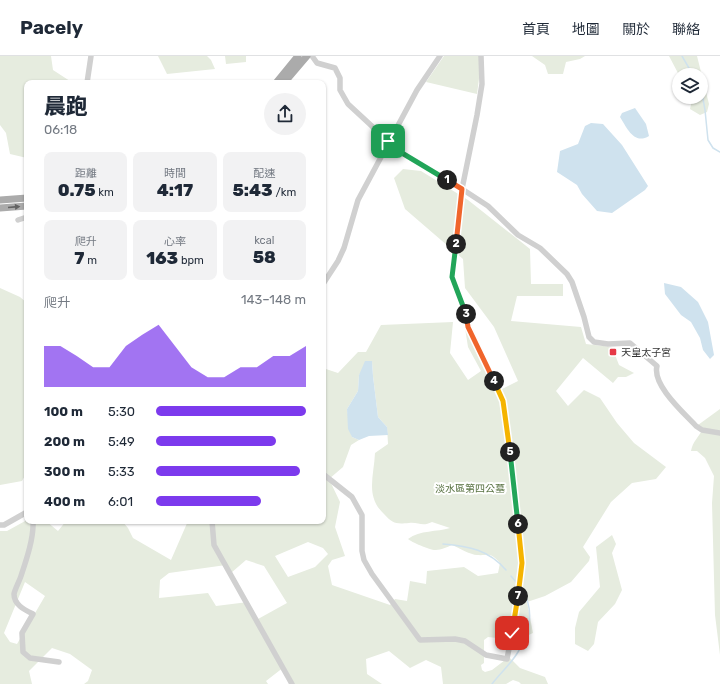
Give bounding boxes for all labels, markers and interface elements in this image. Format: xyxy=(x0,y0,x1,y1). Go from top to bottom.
text: Pacely xyxy=(20,16,83,39)
text: 首頁 xyxy=(522,21,550,38)
text: 地圖 xyxy=(572,21,600,38)
text: 關於 xyxy=(622,21,650,38)
text: 聯絡 xyxy=(672,21,700,38)
map controls xyxy=(672,68,708,104)
button: layers xyxy=(672,68,708,104)
text: 晨跑 xyxy=(44,93,88,120)
button: share xyxy=(264,93,306,135)
text: 06:18 xyxy=(44,122,77,137)
pin xyxy=(371,124,405,158)
icon: arrive xyxy=(377,130,399,152)
text: 距離 xyxy=(75,167,97,180)
text: 時間 xyxy=(164,167,186,180)
text: 配速 xyxy=(253,167,275,180)
pin: 1 xyxy=(437,170,457,190)
text: 1 xyxy=(444,173,450,186)
text: 0.75 xyxy=(58,180,96,200)
text: 4:17 xyxy=(157,180,193,200)
text: 5:43 xyxy=(232,180,273,200)
text: km xyxy=(96,186,114,199)
text: /km xyxy=(273,186,296,199)
one-way arrow xyxy=(7,203,20,210)
text: kcal xyxy=(254,234,274,247)
pin: 2 xyxy=(446,234,466,254)
text: 爬升 xyxy=(75,235,97,248)
text: 心率 xyxy=(164,235,186,248)
text: 2 xyxy=(452,237,460,250)
text: 58 xyxy=(253,247,276,267)
text: 7 xyxy=(74,248,85,268)
text: 163 xyxy=(146,248,178,268)
text: m xyxy=(85,254,97,267)
text: bpm xyxy=(178,254,204,267)
text: 143–148 m xyxy=(241,292,306,307)
text: 爬升 xyxy=(44,295,70,310)
pin: 3 xyxy=(456,304,476,324)
text: 3 xyxy=(462,307,470,320)
marker: 天皇太子宮 xyxy=(608,347,618,357)
place label: 天皇太子宮 xyxy=(621,347,671,359)
pin: 4 xyxy=(484,371,504,391)
text: 4 xyxy=(490,374,498,387)
text: 100 m xyxy=(44,404,83,419)
text: 5:30 xyxy=(108,404,135,419)
text: 200 m xyxy=(44,434,85,449)
text: 5:49 xyxy=(108,434,135,449)
pin: 5 xyxy=(500,442,520,462)
text: 5 xyxy=(506,445,514,458)
text: 300 m xyxy=(44,464,85,479)
text: 5:33 xyxy=(108,464,135,479)
park label: 淡水區第四公墓 xyxy=(435,483,505,495)
text: 400 m xyxy=(44,494,85,509)
text: 6:01 xyxy=(108,494,133,509)
pin: 6 xyxy=(508,514,528,534)
text: 6 xyxy=(514,517,522,530)
pin: 7 xyxy=(508,586,528,606)
text: 7 xyxy=(515,589,521,602)
pin xyxy=(495,616,529,650)
icon: check xyxy=(501,622,523,644)

